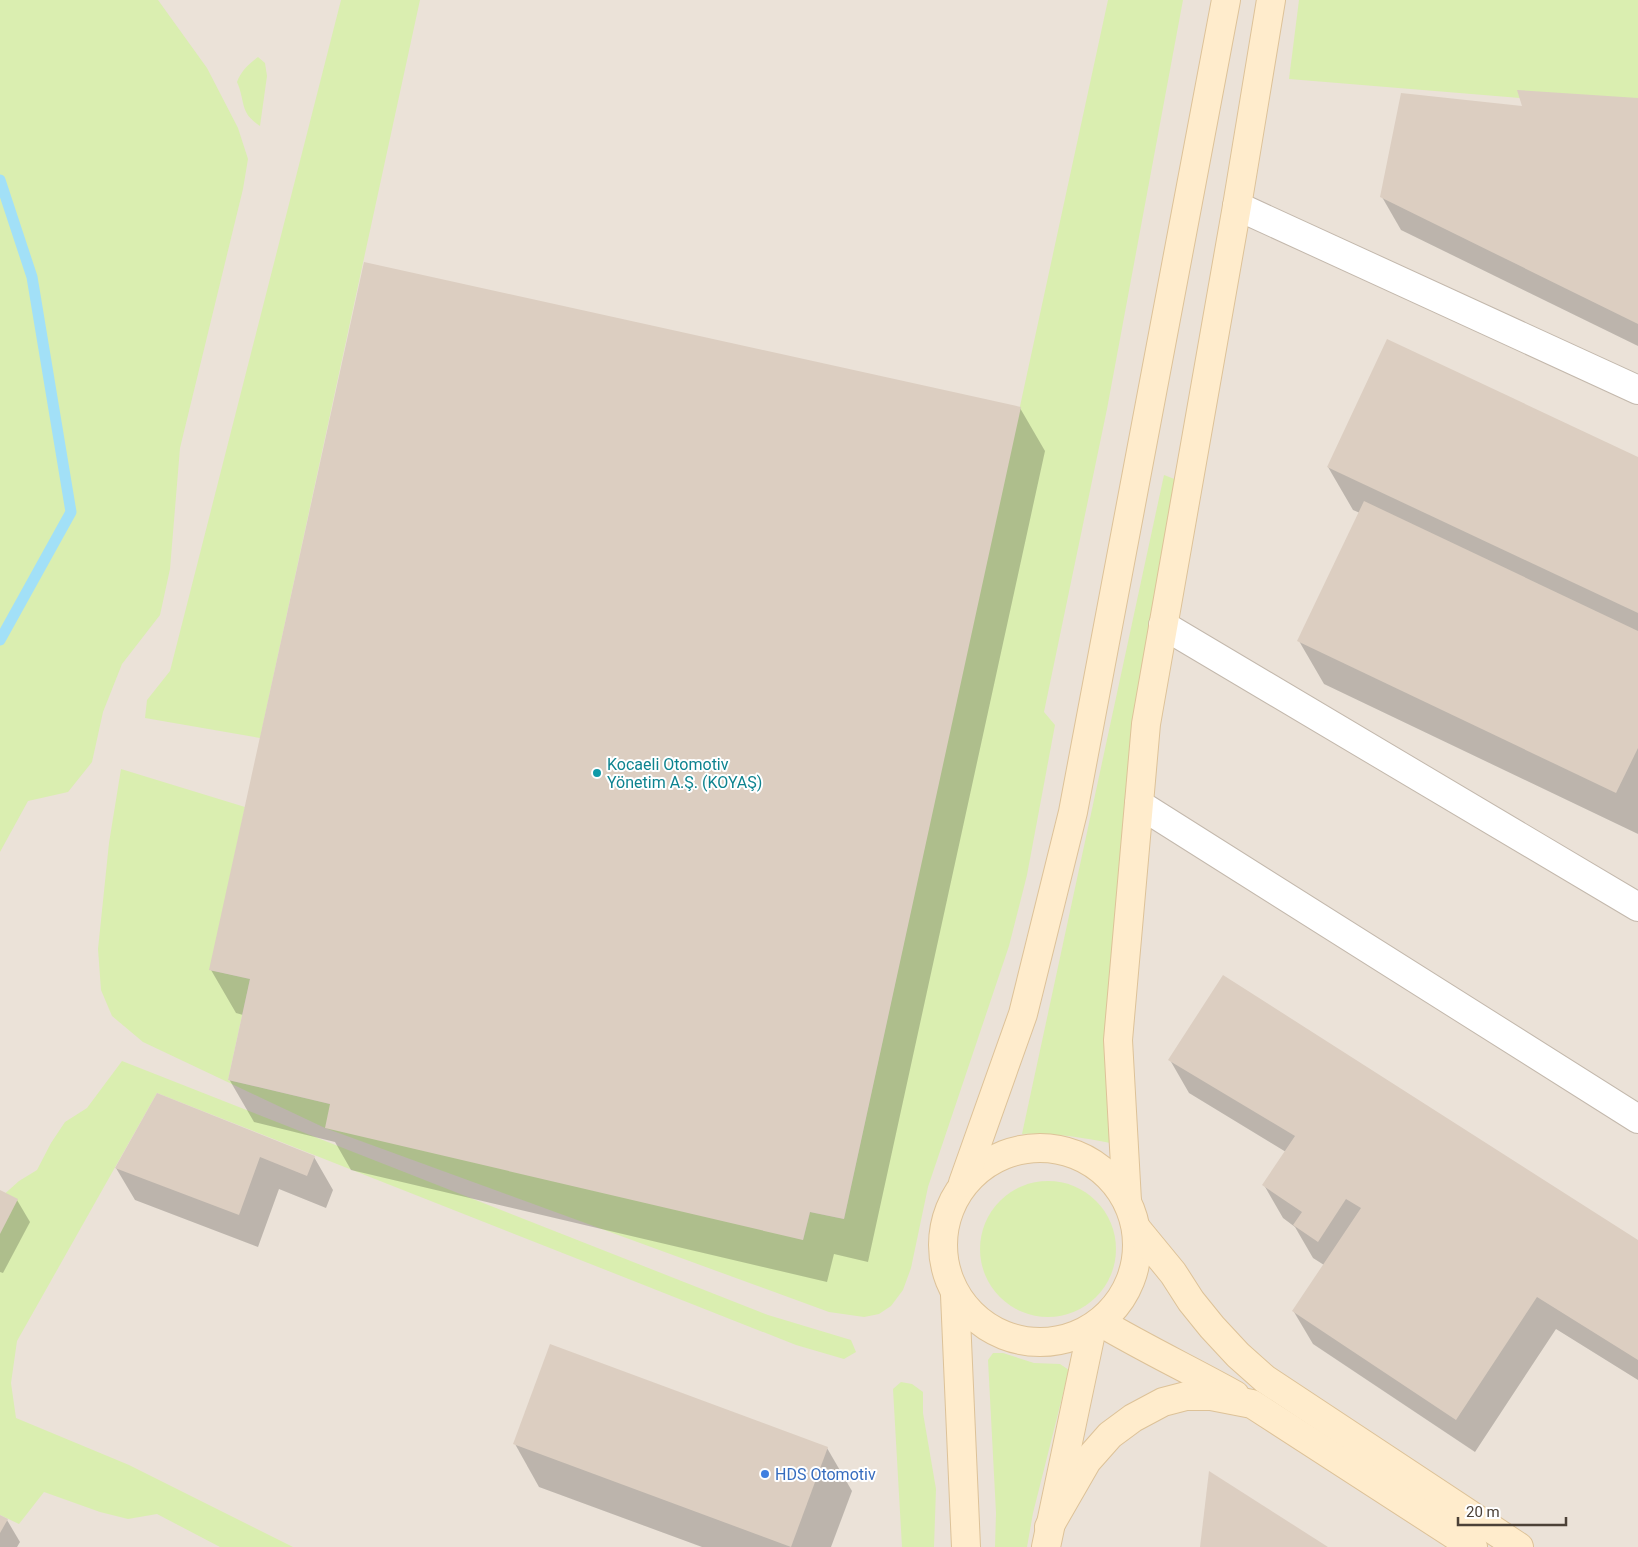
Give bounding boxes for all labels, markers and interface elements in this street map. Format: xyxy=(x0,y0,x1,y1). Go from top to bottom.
place label: Kocaeli Otomotiv Yönetim A.Ş. (KOYAŞ) xyxy=(607,755,762,792)
marker: Kocaeli Otomotiv Yönetim A.Ş. (KOYAŞ) xyxy=(591,767,603,779)
place label: HDS Otomotiv xyxy=(775,1465,876,1484)
marker: HDS Otomotiv xyxy=(759,1468,771,1480)
scale bar xyxy=(1458,1494,1566,1526)
text: 20 m xyxy=(1466,1503,1500,1521)

